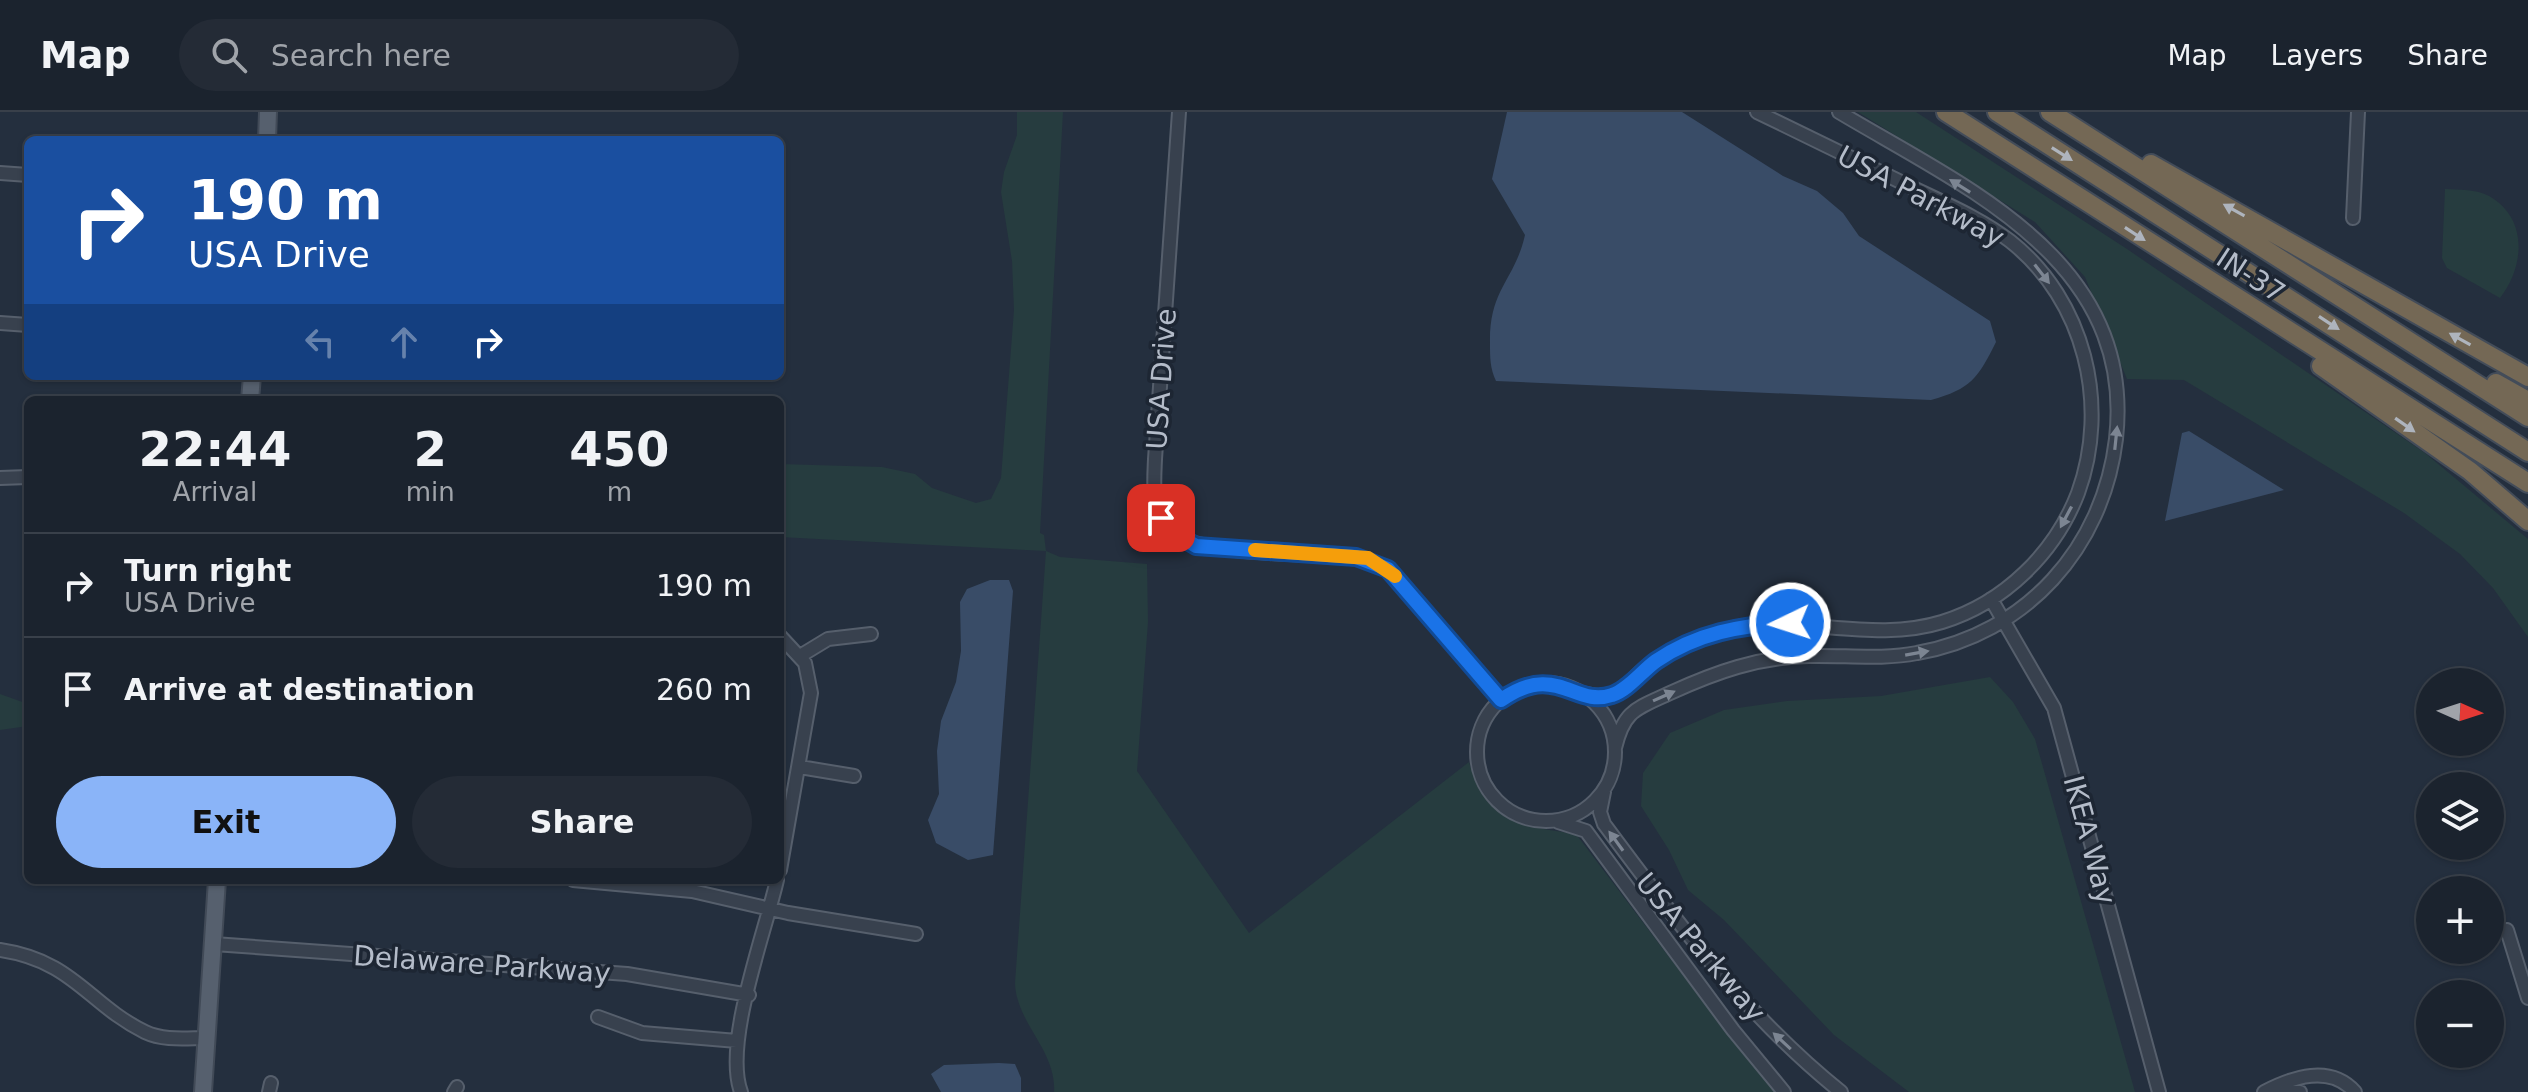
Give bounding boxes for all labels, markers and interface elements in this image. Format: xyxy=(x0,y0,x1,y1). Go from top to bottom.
search box xyxy=(179,19,739,91)
text: Map xyxy=(40,33,131,77)
icon: search xyxy=(207,33,251,77)
text: Search here xyxy=(271,38,451,73)
text: Map xyxy=(2167,39,2227,72)
text: Layers xyxy=(2271,39,2363,72)
text: Share xyxy=(2407,39,2488,72)
street label: USA Parkway xyxy=(1832,139,2010,254)
one-way arrow xyxy=(2052,146,2073,161)
text: 190 m xyxy=(188,167,383,232)
icon: right xyxy=(56,168,160,272)
one-way arrow xyxy=(1950,179,1971,194)
one-way arrow xyxy=(2223,203,2246,217)
one-way arrow xyxy=(2124,226,2146,240)
text: USA Drive xyxy=(188,234,370,275)
street label: IN-37 xyxy=(2210,241,2291,310)
one-way arrow xyxy=(2033,264,2050,284)
street label: USA Drive xyxy=(1140,307,1183,451)
one-way arrow xyxy=(2318,316,2340,330)
icon: left xyxy=(298,320,342,364)
icon: ahead xyxy=(382,320,426,364)
icon: right xyxy=(466,320,510,364)
one-way arrow xyxy=(2449,332,2471,346)
one-way arrow xyxy=(2395,417,2416,432)
text: 22:44 xyxy=(138,421,291,477)
text: 2 xyxy=(414,421,447,477)
text: 450 xyxy=(569,421,669,477)
one-way arrow xyxy=(2109,426,2122,451)
text: Arrival xyxy=(173,477,257,507)
text: min xyxy=(406,477,455,507)
text: m xyxy=(607,477,632,507)
pin xyxy=(1127,484,1195,552)
icon: arrive xyxy=(1139,496,1183,540)
one-way arrow xyxy=(2059,506,2072,529)
text: Turn right xyxy=(124,553,291,588)
icon: right xyxy=(56,563,100,607)
text: 190 m xyxy=(656,568,752,603)
position arrow xyxy=(1748,581,1832,665)
text: USA Drive xyxy=(124,588,255,618)
one-way arrow xyxy=(1905,646,1930,659)
icon: arrive xyxy=(56,667,100,711)
north arrow xyxy=(2416,668,2504,756)
map controls xyxy=(2416,668,2504,1068)
text: Arrive at destination xyxy=(124,672,475,707)
text: 260 m xyxy=(656,672,752,707)
one-way arrow xyxy=(1652,689,1676,702)
street label: IKEA Way xyxy=(2056,772,2123,908)
button: layers xyxy=(2416,772,2504,860)
button: Exit xyxy=(56,776,396,868)
button: Share xyxy=(412,776,752,868)
one-way arrow xyxy=(1609,831,1624,852)
street label: USA Parkway xyxy=(1629,866,1772,1028)
button: + xyxy=(2416,876,2504,964)
street label: Delaware Parkway xyxy=(352,939,612,990)
button: − xyxy=(2416,980,2504,1068)
one-way arrow xyxy=(1773,1032,1792,1050)

